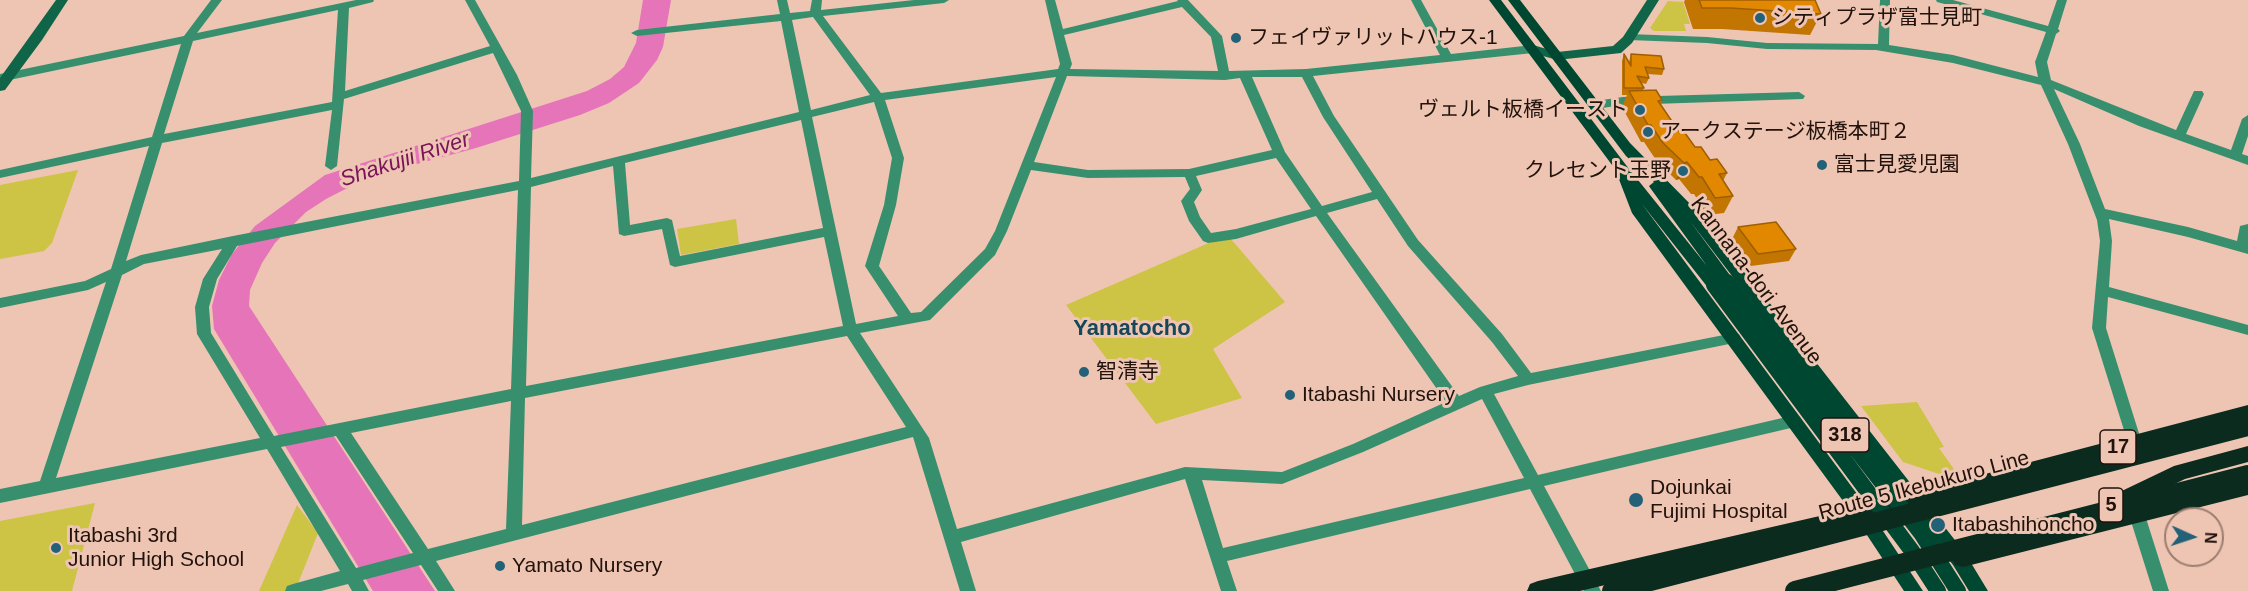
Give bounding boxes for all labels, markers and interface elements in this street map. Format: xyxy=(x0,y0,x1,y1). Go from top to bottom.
place label: シティプラザ富士見町 xyxy=(1772,5,1982,31)
marker: シティプラザ富士見町 xyxy=(1753,11,1767,25)
place label: フェイヴァリットハウス-1 xyxy=(1248,25,1498,51)
marker: フェイヴァリットハウス-1 xyxy=(1229,31,1243,45)
place label: ヴェルト板橋イースト xyxy=(1418,97,1628,123)
marker: ヴェルト板橋イースト xyxy=(1633,103,1647,117)
place label: アークステージ板橋本町２ xyxy=(1660,119,1911,145)
marker: アークステージ板橋本町２ xyxy=(1641,125,1655,139)
water label: Shakujii River xyxy=(337,127,473,193)
place label: 富士見愛児園 xyxy=(1834,152,1960,178)
place label: クレセント玉野 xyxy=(1524,158,1671,184)
marker: 富士見愛児園 xyxy=(1815,158,1829,172)
marker: クレセント玉野 xyxy=(1676,164,1690,178)
street label: Kannana-dori Avenue xyxy=(1685,192,1827,370)
district label: Yamatocho xyxy=(1073,316,1191,342)
place label: 智清寺 xyxy=(1096,359,1159,385)
marker: 智清寺 xyxy=(1077,365,1091,379)
place label: Itabashi Nursery xyxy=(1302,382,1455,408)
marker: Itabashi Nursery xyxy=(1283,388,1297,402)
road number: 318 xyxy=(1821,418,1869,452)
road number: 17 xyxy=(2100,430,2136,464)
street label: Route 5 Ikebukuro Line xyxy=(1816,446,2032,526)
place label: Dojunkai Fujimi Hospital xyxy=(1650,475,1788,525)
road number: 5 xyxy=(2099,488,2123,522)
marker: Dojunkai Fujimi Hospital xyxy=(1627,491,1645,509)
north arrow xyxy=(2164,507,2224,567)
place label: Itabashihoncho xyxy=(1952,512,2094,538)
marker: Itabashihoncho xyxy=(1929,516,1947,534)
place label: Itabashi 3rd Junior High School xyxy=(68,523,244,573)
text: N xyxy=(2202,532,2219,544)
marker: Itabashi 3rd Junior High School xyxy=(49,541,63,555)
place label: Yamato Nursery xyxy=(512,553,662,579)
marker: Yamato Nursery xyxy=(493,559,507,573)

